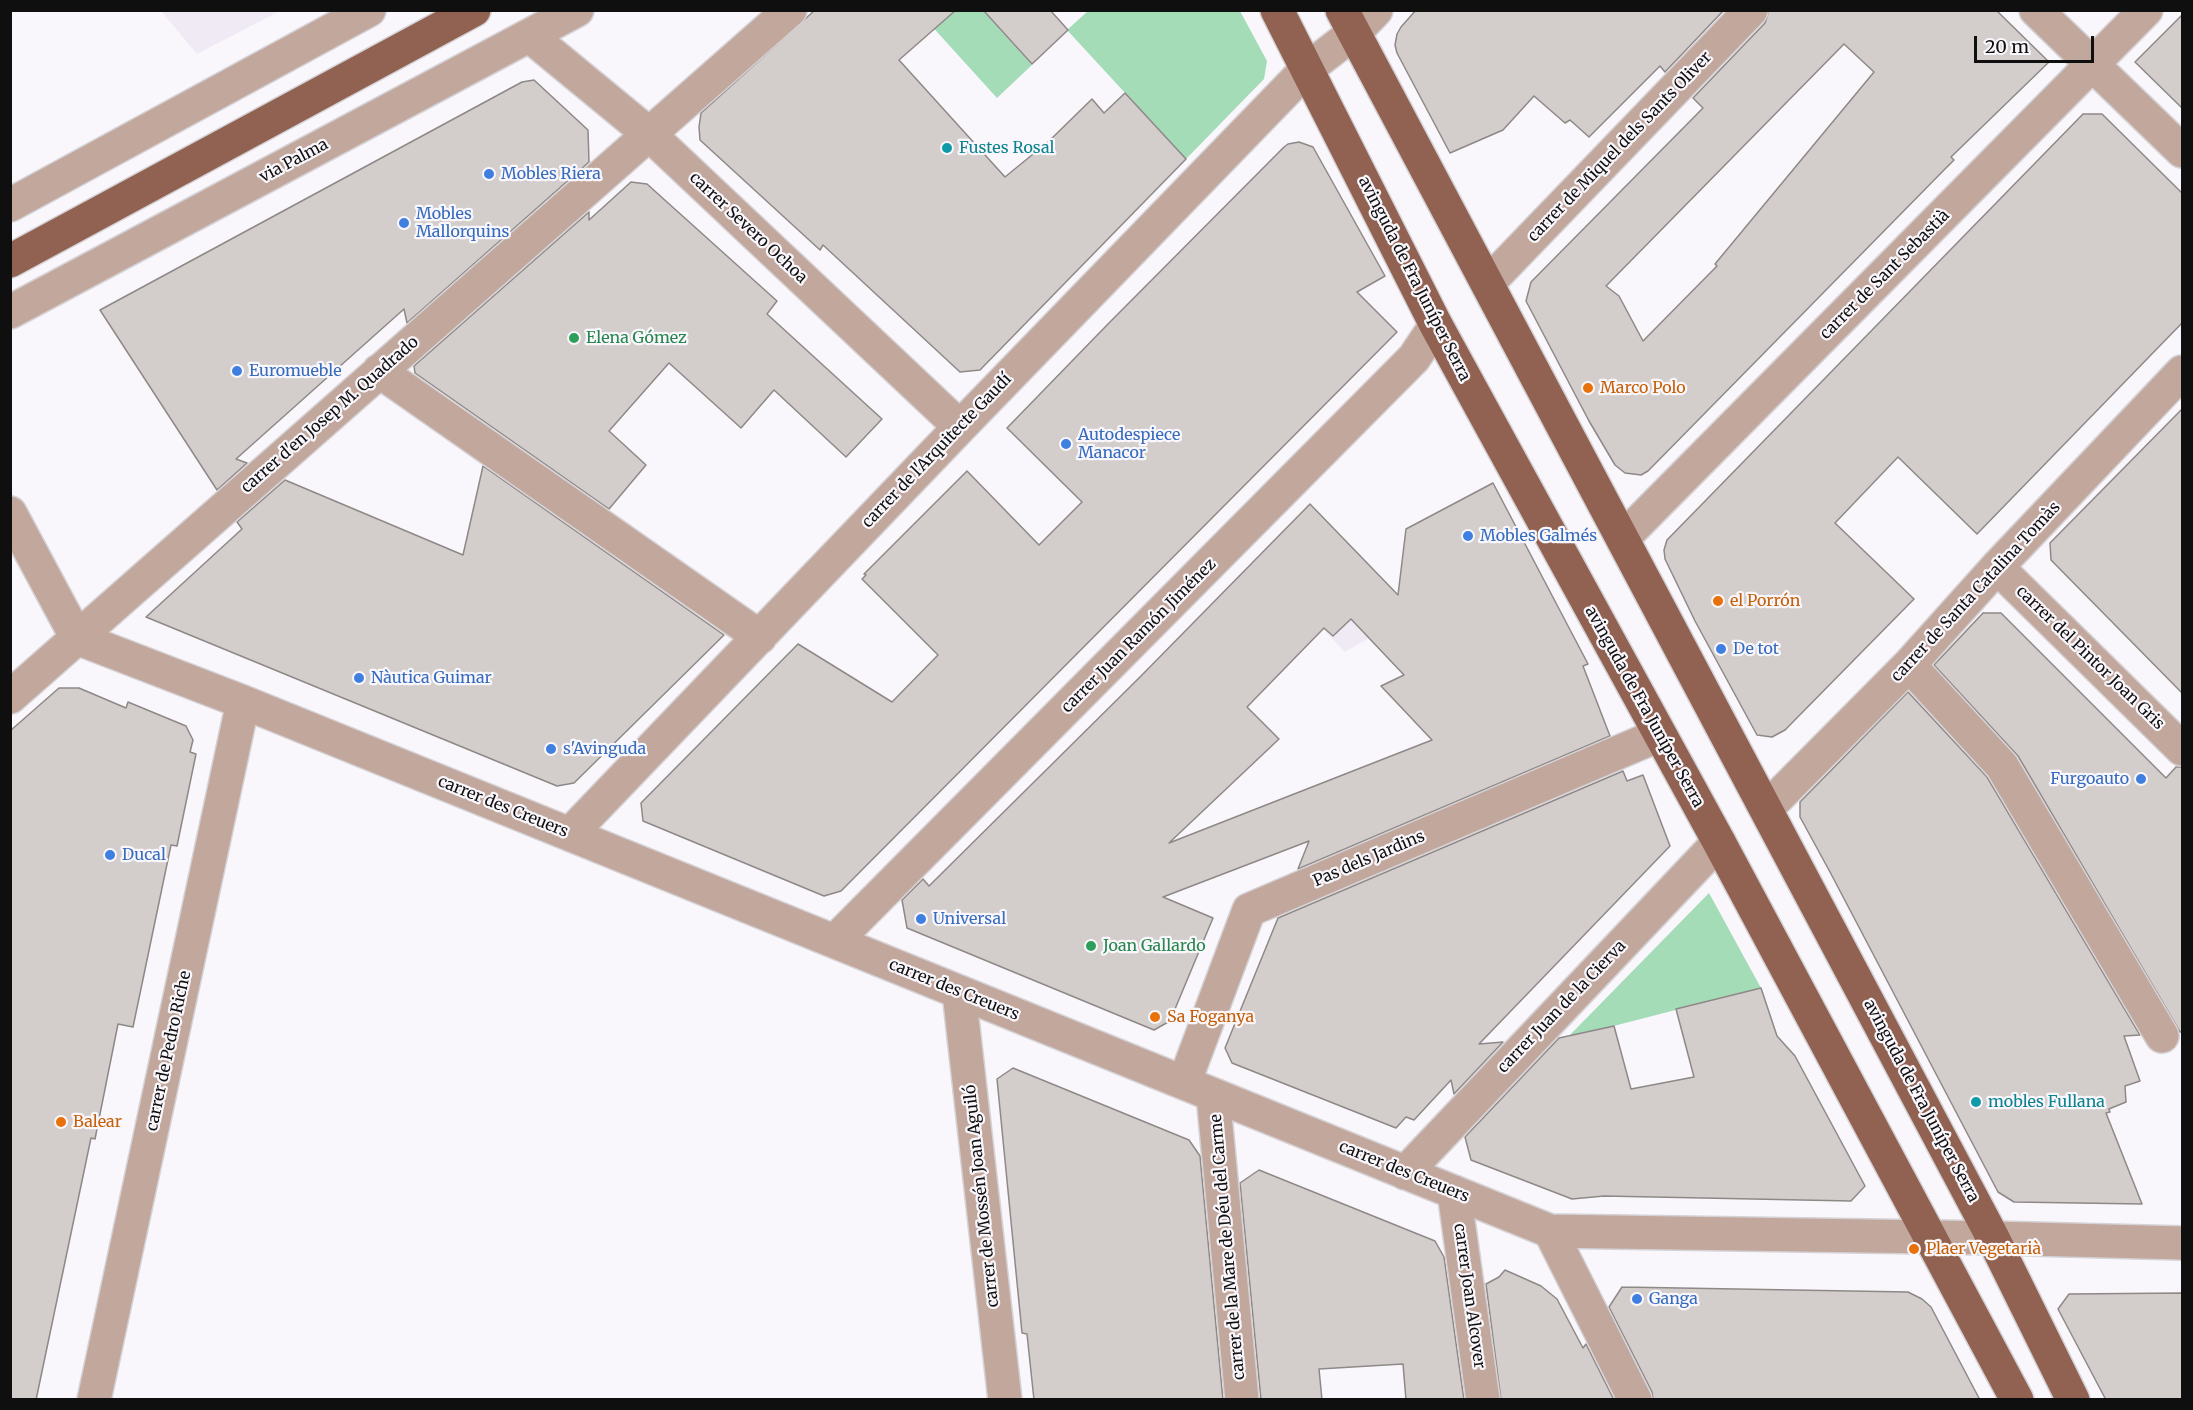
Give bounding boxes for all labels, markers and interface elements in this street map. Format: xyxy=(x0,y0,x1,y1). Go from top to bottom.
scale bar xyxy=(1977,24,2097,62)
text: 20 m xyxy=(1985,35,2029,58)
street label: carrer de Miquel dels Sants Oliver xyxy=(1524,48,1716,246)
street label: via Palma xyxy=(256,135,332,187)
place label: Fustes Rosal xyxy=(959,138,1055,158)
marker: Fustes Rosal xyxy=(940,141,954,155)
place label: Mobles Riera xyxy=(501,164,601,184)
marker: Mobles Riera xyxy=(482,167,496,181)
street label: carrer Severo Ochoa xyxy=(685,169,811,287)
street label: avinguda de Fra Juníper Serra xyxy=(1354,173,1474,385)
place label: Mobles Mallorquins xyxy=(416,204,509,242)
street label: carrer de Sant Sebastià xyxy=(1816,206,1954,344)
marker: Mobles Mallorquins xyxy=(397,216,411,230)
place label: Elena Gómez xyxy=(586,328,687,348)
marker: Elena Gómez xyxy=(567,331,581,345)
street label: carrer d'en Josep M. Quadrado xyxy=(237,333,423,497)
place label: Euromueble xyxy=(249,361,342,381)
marker: Euromueble xyxy=(230,364,244,378)
street label: carrer de l'Arquitecte Gaudí xyxy=(858,370,1016,532)
place label: Marco Polo xyxy=(1600,378,1686,398)
marker: Marco Polo xyxy=(1581,381,1595,395)
place label: Autodespiece Manacor xyxy=(1078,425,1180,463)
marker: Autodespiece Manacor xyxy=(1059,437,1073,451)
street label: carrer de Santa Catalina Tomàs xyxy=(1888,498,2064,686)
place label: Mobles Galmés xyxy=(1480,526,1597,546)
marker: Mobles Galmés xyxy=(1461,529,1475,543)
street label: carrer Juan Ramón Jiménez xyxy=(1058,555,1220,717)
street label: carrer del Pintor Joan Gris xyxy=(2012,582,2168,734)
place label: el Porrón xyxy=(1730,591,1800,611)
marker: el Porrón xyxy=(1711,594,1725,608)
street label: avinguda de Fra Juníper Serra xyxy=(1581,603,1707,811)
place label: De tot xyxy=(1733,639,1779,659)
marker: De tot xyxy=(1714,642,1728,656)
place label: Nàutica Guimar xyxy=(371,668,492,688)
marker: Nàutica Guimar xyxy=(352,671,366,685)
place label: s'Avinguda xyxy=(563,739,646,759)
marker: s'Avinguda xyxy=(544,742,558,756)
place label: Furgoauto xyxy=(2050,769,2129,789)
street label: carrer des Creuers xyxy=(435,772,571,842)
marker: Furgoauto xyxy=(2134,772,2148,786)
street label: Pas dels Jardins xyxy=(1310,827,1428,891)
place label: Ducal xyxy=(122,845,166,865)
marker: Ducal xyxy=(103,848,117,862)
place label: Universal xyxy=(933,909,1006,929)
marker: Universal xyxy=(914,912,928,926)
place label: Joan Gallardo xyxy=(1103,936,1206,956)
street label: carrer Juan de la Cierva xyxy=(1494,937,1630,1077)
marker: Joan Gallardo xyxy=(1084,939,1098,953)
street label: carrer des Creuers xyxy=(886,955,1022,1025)
street label: carrer de Pedro Riche xyxy=(143,969,195,1133)
street label: avinguda de Fra Juníper Serra xyxy=(1859,996,1983,1206)
place label: Sa Foganya xyxy=(1167,1007,1254,1027)
marker: Sa Foganya xyxy=(1148,1010,1162,1024)
street label: carrer de Mossén Joan Aguiló xyxy=(961,1084,1003,1308)
place label: mobles Fullana xyxy=(1988,1092,2105,1112)
marker: mobles Fullana xyxy=(1969,1095,1983,1109)
place label: Balear xyxy=(73,1112,122,1132)
street label: carrer de la Mare de Déu del Carme xyxy=(1207,1113,1249,1381)
marker: Balear xyxy=(54,1115,68,1129)
street label: carrer des Creuers xyxy=(1336,1137,1472,1207)
street label: carrer Joan Alcover xyxy=(1449,1222,1489,1370)
place label: Plaer Vegetarià xyxy=(1926,1239,2041,1259)
marker: Plaer Vegetarià xyxy=(1907,1242,1921,1256)
place label: Ganga xyxy=(1649,1289,1698,1309)
marker: Ganga xyxy=(1630,1292,1644,1306)

